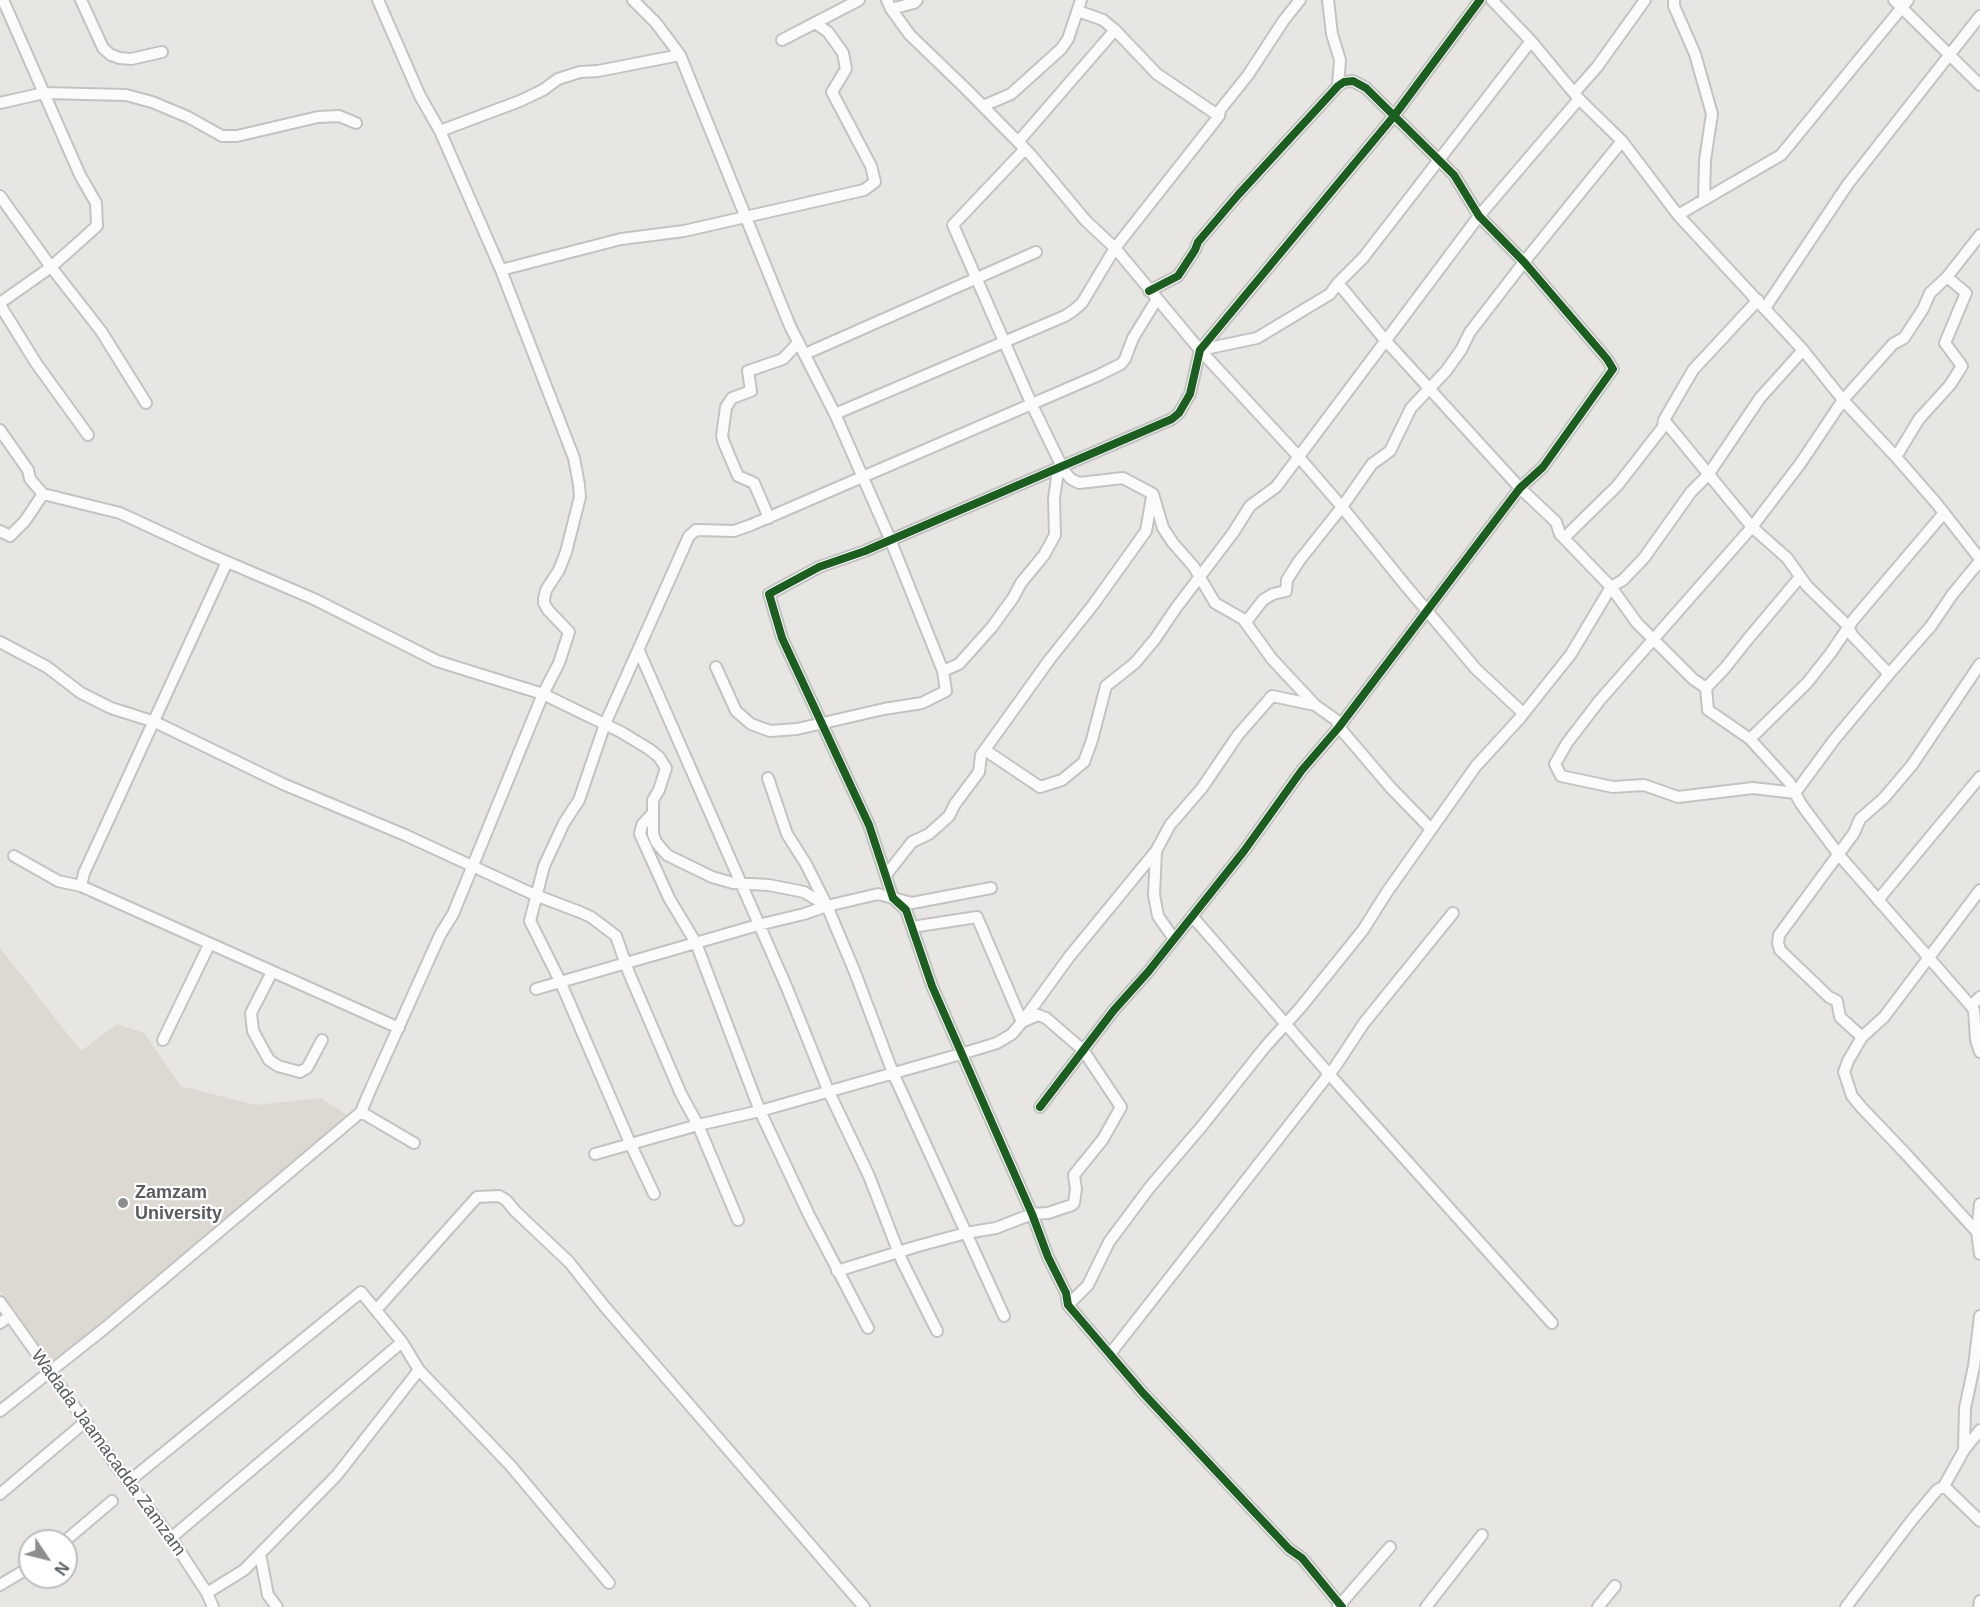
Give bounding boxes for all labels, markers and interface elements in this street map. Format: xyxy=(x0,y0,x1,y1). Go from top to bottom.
place label: Zamzam University xyxy=(135,1182,222,1224)
marker: Zamzam University xyxy=(116,1196,130,1210)
street label: Wadada Jaamacadda Zamzam xyxy=(26,1346,190,1560)
north arrow xyxy=(18,1529,78,1589)
text: N xyxy=(51,1559,72,1578)

